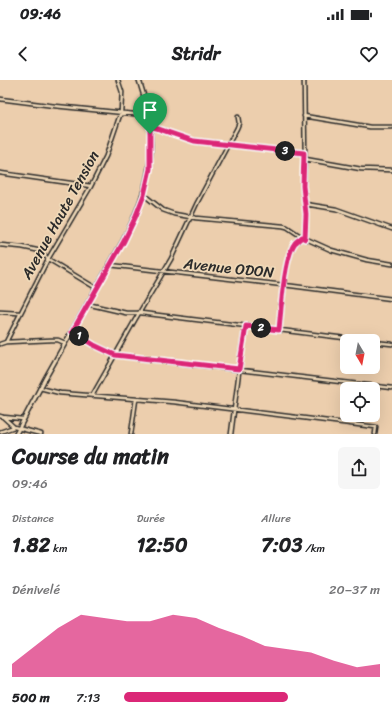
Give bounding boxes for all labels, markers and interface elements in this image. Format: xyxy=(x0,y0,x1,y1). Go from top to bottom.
text: 09:46 xyxy=(20,1,61,27)
text: Stridr xyxy=(172,38,220,70)
icon: back xyxy=(12,43,34,65)
icon: heart xyxy=(358,43,380,65)
pin xyxy=(133,93,167,134)
icon: arrive xyxy=(139,99,161,121)
pin: 3 xyxy=(275,141,295,161)
text: 3 xyxy=(282,141,288,160)
street label: Avenue Haute Tension xyxy=(13,146,106,285)
street label: Avenue ODON xyxy=(182,250,276,286)
pin: 2 xyxy=(251,318,271,338)
text: 2 xyxy=(258,318,264,337)
pin: 1 xyxy=(69,326,89,346)
text: 1 xyxy=(77,326,81,345)
north arrow xyxy=(340,334,380,374)
map controls xyxy=(340,334,380,422)
button: locate xyxy=(340,382,380,422)
text: Course du matin xyxy=(12,437,169,476)
button: share xyxy=(338,447,380,489)
text: 09:46 xyxy=(12,472,48,495)
text: Distance xyxy=(12,509,54,528)
text: Durée xyxy=(137,509,165,528)
text: Allure xyxy=(261,509,291,528)
text: 1.82 xyxy=(12,528,50,563)
text: 12:50 xyxy=(137,528,188,563)
text: 7:03 xyxy=(261,528,302,563)
text: km xyxy=(50,539,67,558)
text: /km xyxy=(302,539,325,558)
text: Dénivelé xyxy=(12,578,60,601)
text: 20–37 m xyxy=(329,578,380,601)
text: 500 m xyxy=(12,686,50,709)
text: 7:13 xyxy=(76,686,100,709)

